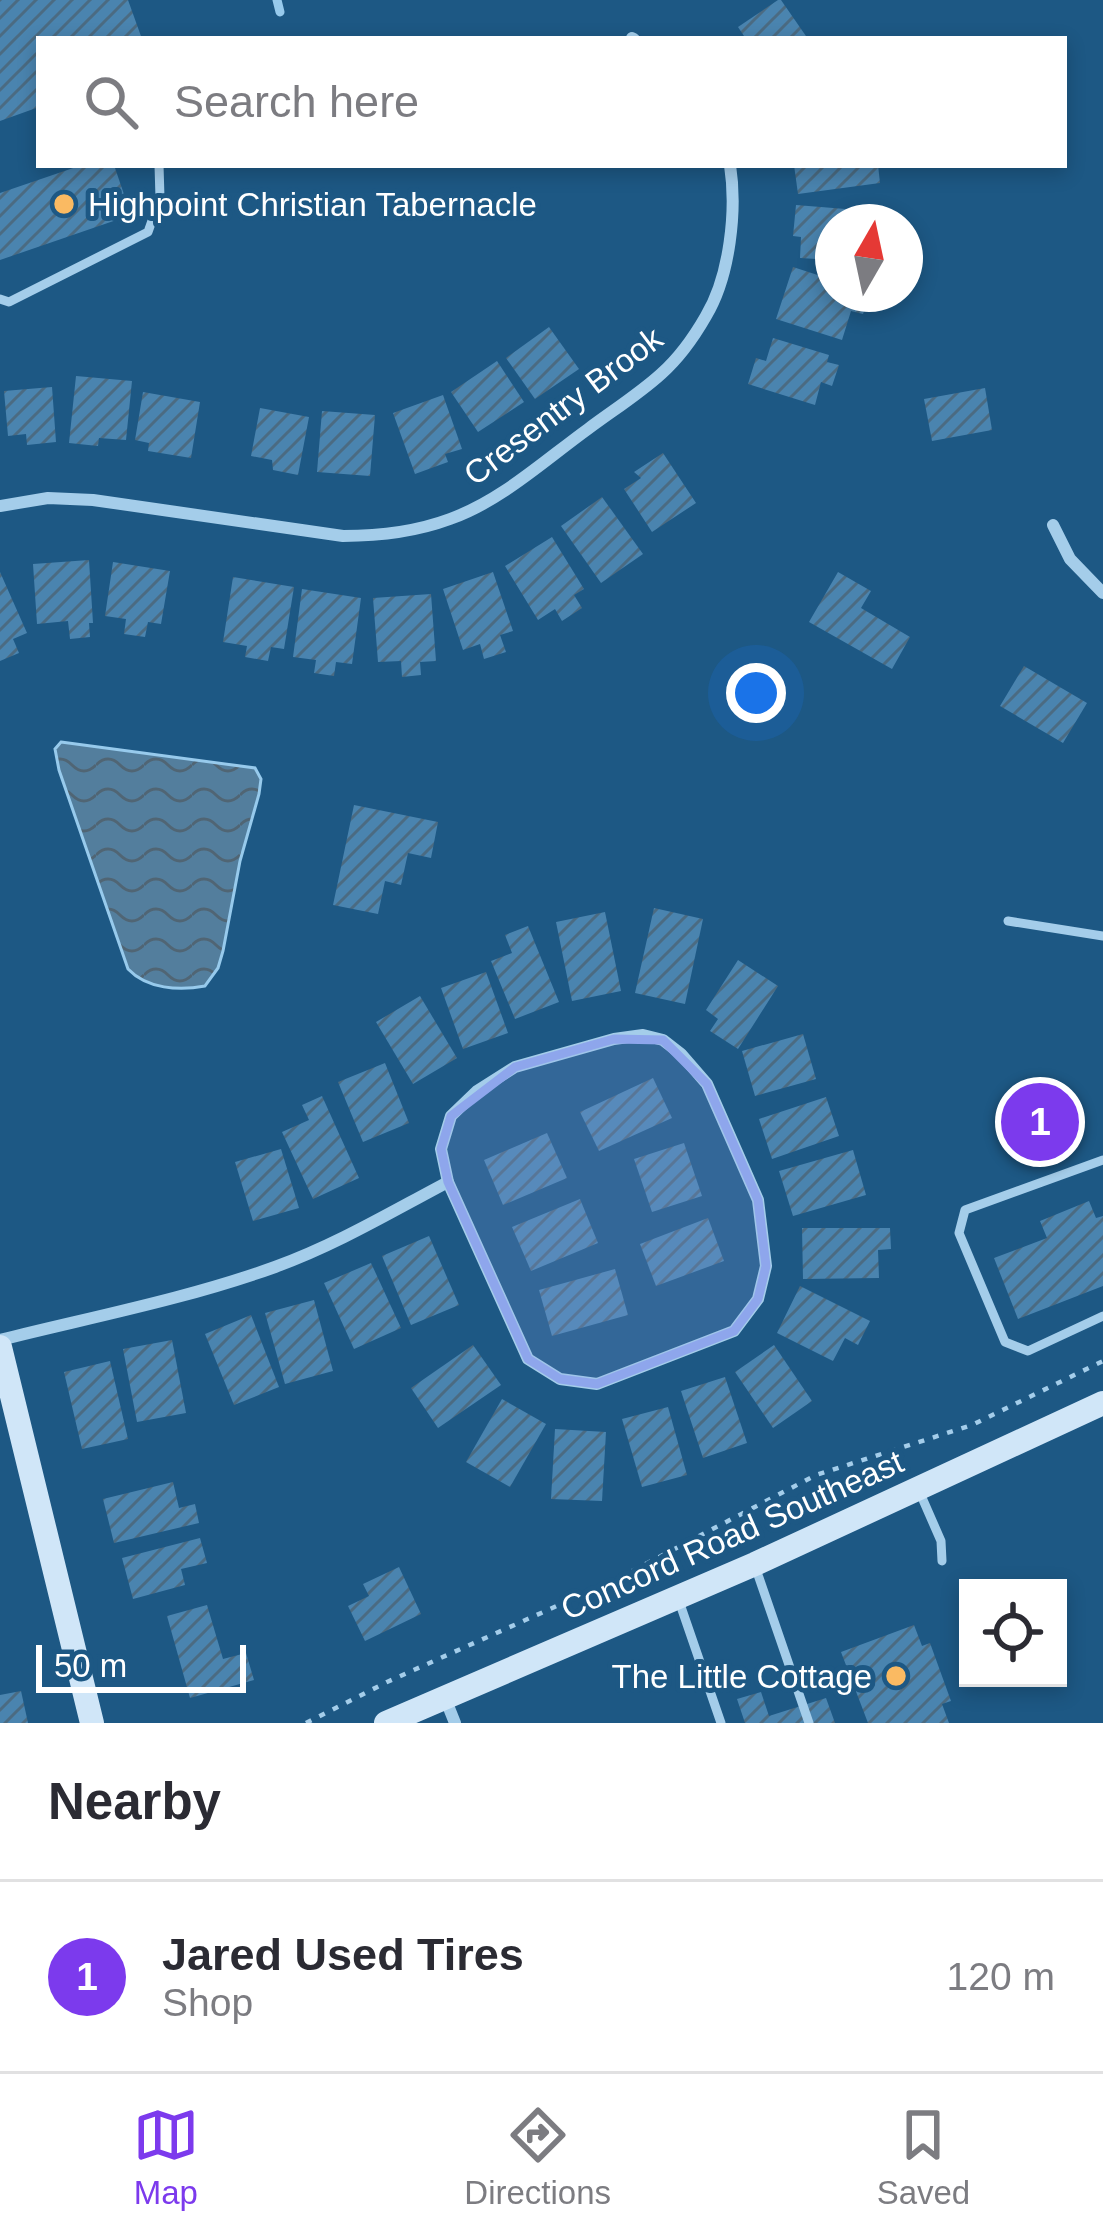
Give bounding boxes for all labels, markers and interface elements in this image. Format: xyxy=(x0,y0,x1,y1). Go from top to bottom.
search box xyxy=(36,36,1067,168)
icon: search xyxy=(78,69,144,135)
text: Search here xyxy=(174,76,419,127)
place label: Highpoint Christian Tabernacle xyxy=(88,186,537,223)
marker: Highpoint Christian Tabernacle xyxy=(51,191,77,217)
north arrow xyxy=(815,204,923,312)
street label: Cresentry Brook xyxy=(457,319,670,493)
your location xyxy=(726,663,786,723)
pin: 1 xyxy=(1001,1077,1079,1167)
street label: Concord Road Southeast xyxy=(555,1443,909,1627)
map controls xyxy=(959,1579,1067,1687)
button: locate xyxy=(959,1579,1067,1687)
scale bar xyxy=(36,1639,246,1692)
text: 50 m xyxy=(54,1647,127,1684)
place label: The Little Cottage xyxy=(612,1658,872,1695)
marker: The Little Cottage xyxy=(883,1663,909,1689)
text: Nearby xyxy=(48,1773,221,1830)
text: Jared Used Tires xyxy=(162,1929,524,1980)
text: 1 xyxy=(76,1955,98,1998)
text: 120 m xyxy=(947,1955,1055,1998)
text: Shop xyxy=(162,1981,253,2024)
tab: Map xyxy=(133,2102,199,2212)
tab: Directions xyxy=(464,2102,611,2212)
tab: Saved xyxy=(877,2102,970,2212)

